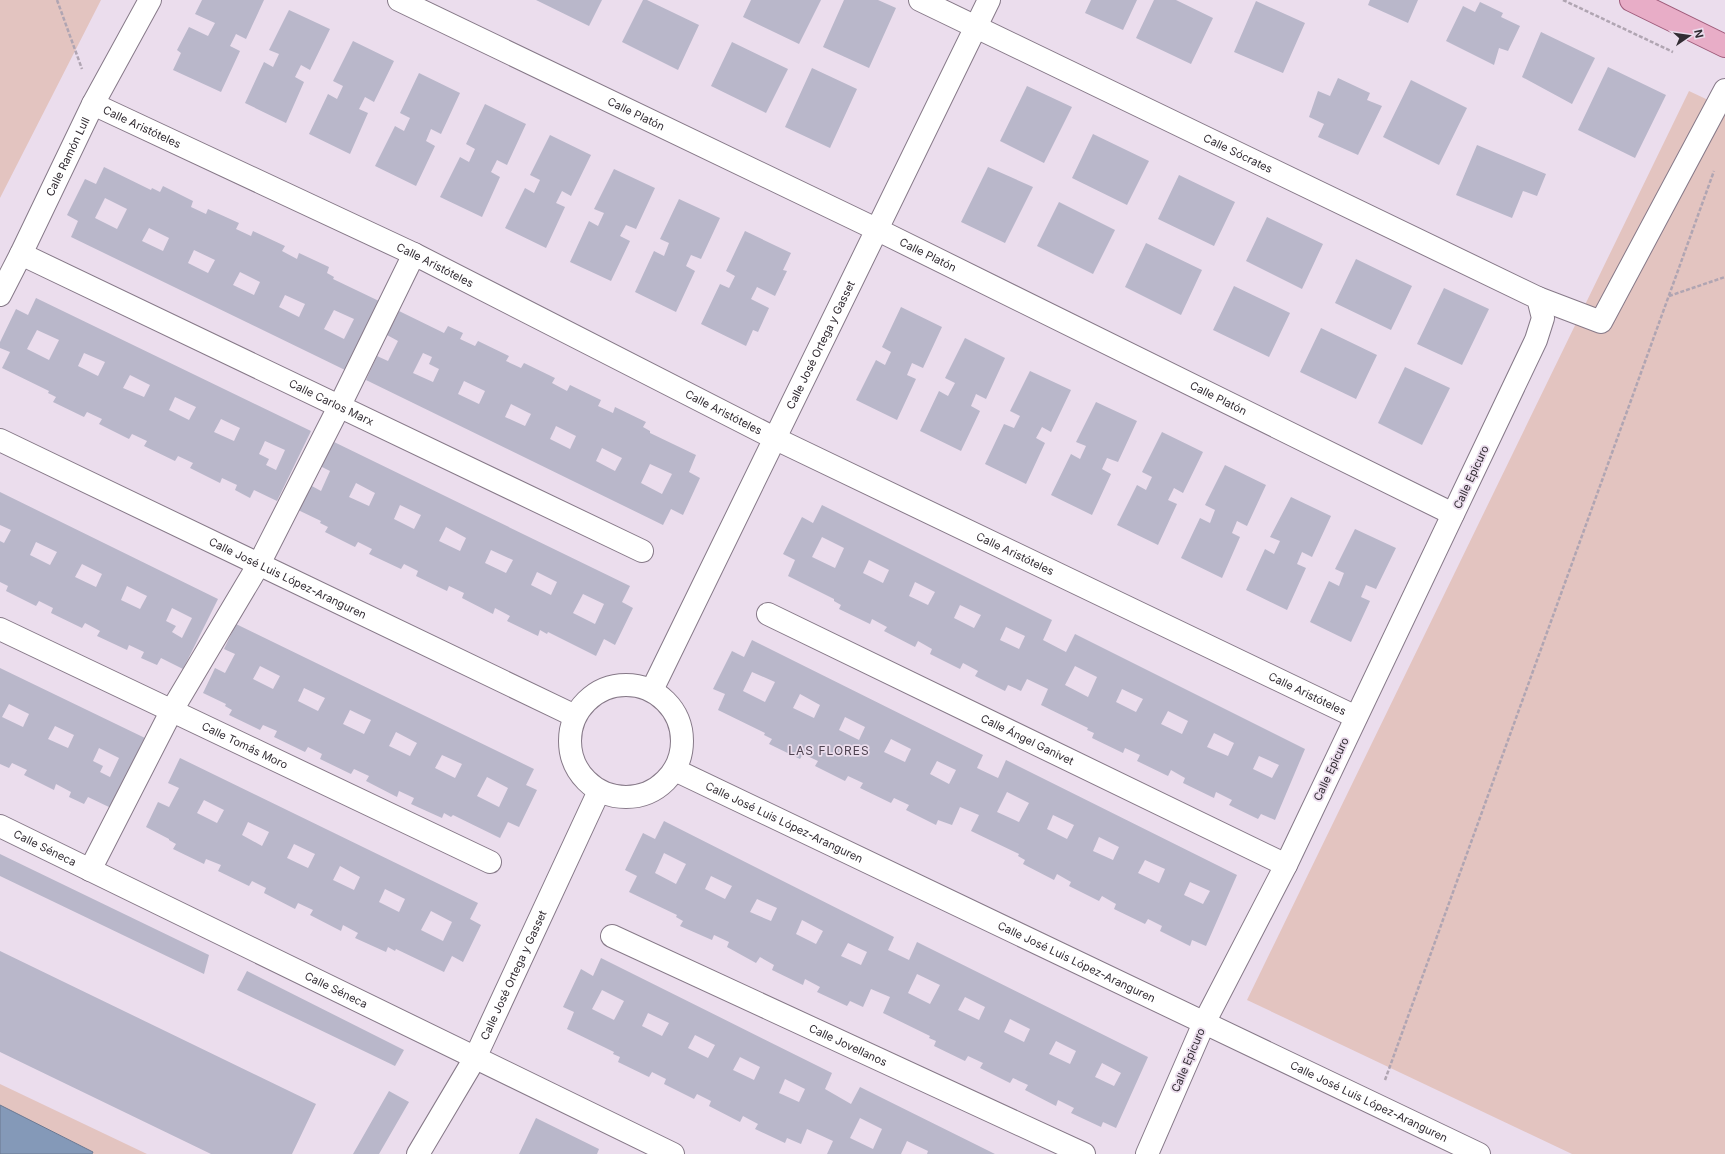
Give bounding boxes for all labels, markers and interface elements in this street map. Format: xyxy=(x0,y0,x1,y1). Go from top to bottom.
north arrow xyxy=(1669,16,1709,56)
text: N xyxy=(1691,28,1707,39)
street label: Calle Platón xyxy=(605,94,667,133)
street label: Calle Aristóteles xyxy=(101,103,183,151)
street label: Calle Ramón Lull xyxy=(43,115,93,199)
street label: Calle Sócrates xyxy=(1201,131,1275,176)
street label: Calle Platón xyxy=(897,235,959,275)
street label: Calle Aristóteles xyxy=(394,240,476,290)
street label: Calle José Ortega y Gasset xyxy=(783,278,858,412)
street label: Calle Carlos Marx xyxy=(287,376,376,429)
street label: Calle Platón xyxy=(1188,378,1249,418)
street label: Calle Aristóteles xyxy=(683,387,765,438)
street label: Calle Epicuro xyxy=(1450,443,1492,511)
street label: Calle Aristóteles xyxy=(974,529,1056,578)
street label: Calle José Luis López-Aranguren xyxy=(207,534,369,622)
street label: Calle Aristóteles xyxy=(1266,669,1349,718)
street label: Calle Ángel Ganivet xyxy=(978,711,1076,768)
street label: Calle Tomás Moro xyxy=(199,719,290,772)
street label: Calle Epicuro xyxy=(1310,735,1352,803)
district label: LAS FLORES xyxy=(788,743,870,758)
street label: Calle José Luis López-Aranguren xyxy=(703,779,865,866)
street label: Calle Séneca xyxy=(11,827,79,869)
street label: Calle José Ortega y Gasset xyxy=(477,908,550,1042)
street label: Calle José Luis López-Aranguren xyxy=(996,918,1158,1005)
street label: Calle Séneca xyxy=(303,969,370,1011)
street label: Calle Jovellanos xyxy=(807,1021,890,1069)
street label: Calle Epicuro xyxy=(1168,1025,1208,1094)
street label: Calle José Luis López-Aranguren xyxy=(1288,1058,1450,1145)

